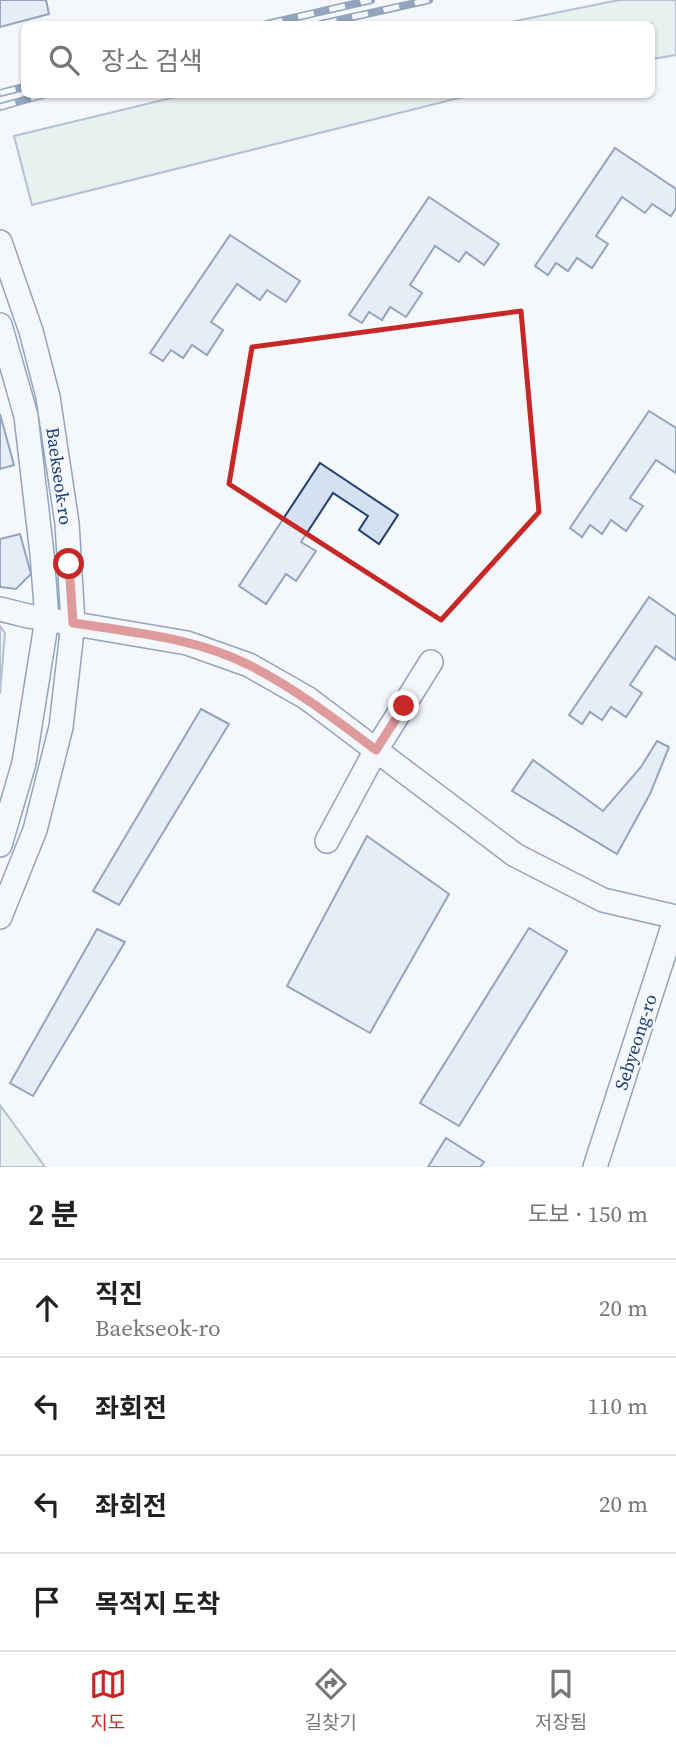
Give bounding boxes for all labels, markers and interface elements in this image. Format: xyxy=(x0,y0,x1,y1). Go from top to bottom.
search box xyxy=(21,21,655,98)
icon: search xyxy=(45,41,83,79)
text: 장소 검색 xyxy=(101,43,203,79)
street label: Baekseok-ro xyxy=(40,426,79,526)
route start xyxy=(53,548,84,579)
route end xyxy=(388,690,419,721)
street label: Sebyeong-ro xyxy=(608,991,663,1093)
text: 2 분 xyxy=(28,1194,78,1235)
text: 도보 · 150 m xyxy=(527,1198,648,1230)
text: 직진 xyxy=(95,1276,143,1312)
icon: ahead xyxy=(28,1289,66,1327)
text: 20 m xyxy=(599,1292,648,1324)
text: Baekseok-ro xyxy=(95,1312,221,1344)
icon: left xyxy=(28,1387,66,1425)
text: 좌회전 xyxy=(95,1390,167,1426)
text: 110 m xyxy=(587,1390,648,1422)
icon: left xyxy=(28,1485,66,1523)
text: 좌회전 xyxy=(95,1488,167,1524)
text: 20 m xyxy=(599,1488,648,1520)
icon: arrive xyxy=(28,1583,66,1621)
text: 목적지 도착 xyxy=(95,1586,220,1622)
tab: 지도 xyxy=(89,1665,127,1735)
tab: 길찾기 xyxy=(305,1665,357,1735)
tab: 저장됨 xyxy=(535,1665,587,1735)

